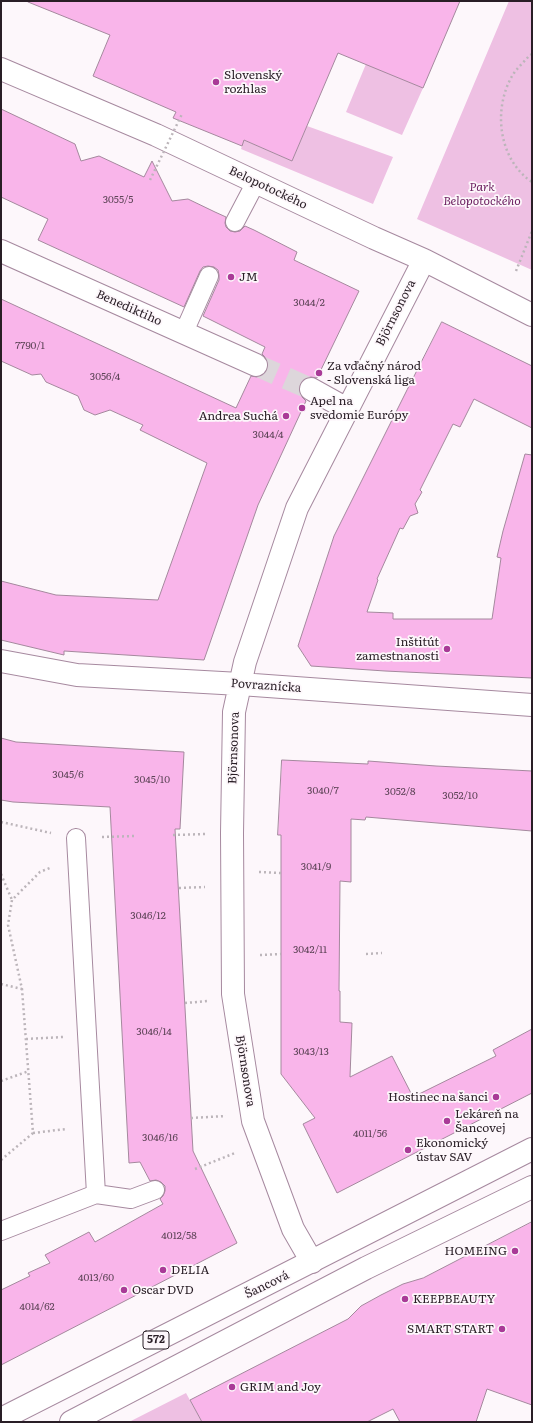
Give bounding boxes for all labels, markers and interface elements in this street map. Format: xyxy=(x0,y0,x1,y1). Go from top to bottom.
place label: Slovenský rozhlas xyxy=(224,68,282,96)
marker: Slovenský rozhlas xyxy=(211,77,221,87)
street label: Belopotockého xyxy=(226,164,310,212)
park label: Park Belopotockého xyxy=(443,180,521,208)
house number: 3055/5 xyxy=(103,194,133,206)
place label: JM xyxy=(239,270,258,284)
marker: JM xyxy=(226,272,236,282)
street label: Björnsonova xyxy=(373,277,419,349)
street label: Benediktiho xyxy=(94,287,164,329)
house number: 3044/2 xyxy=(293,297,325,309)
house number: 7790/1 xyxy=(15,340,45,352)
place label: Za vďačný národ - Slovenská liga xyxy=(327,359,421,387)
marker: Za vďačný národ - Slovenská liga xyxy=(314,368,324,378)
house number: 3056/4 xyxy=(90,371,120,383)
place label: Apel na svedomie Európy xyxy=(310,394,408,422)
marker: Apel na svedomie Európy xyxy=(297,403,307,413)
place label: Andrea Suchá xyxy=(199,409,278,423)
marker: Andrea Suchá xyxy=(281,411,291,421)
house number: 3044/4 xyxy=(252,429,284,441)
place label: Inštitút zamestnanosti xyxy=(356,635,439,663)
marker: Inštitút zamestnanosti xyxy=(442,644,452,654)
street label: Povraznícka xyxy=(230,676,302,696)
street label: Björnsonova xyxy=(226,712,242,784)
house number: 3045/6 xyxy=(52,769,84,781)
house number: 3045/10 xyxy=(134,774,170,786)
house number: 3040/7 xyxy=(307,785,339,797)
house number: 3052/8 xyxy=(384,786,416,798)
house number: 3052/10 xyxy=(442,790,478,802)
house number: 3041/9 xyxy=(301,861,331,873)
house number: 3046/12 xyxy=(130,910,166,922)
house number: 3042/11 xyxy=(293,944,327,956)
house number: 3046/14 xyxy=(136,1026,172,1038)
street label: Björnsonova xyxy=(232,1034,258,1108)
house number: 3043/13 xyxy=(293,1046,329,1058)
place label: Hostinec na šanci xyxy=(388,1090,488,1104)
marker: Hostinec na šanci xyxy=(491,1092,501,1102)
place label: Lekáreň na Šancovej xyxy=(455,1107,519,1135)
marker: Lekáreň na Šancovej xyxy=(442,1116,452,1126)
house number: 4011/56 xyxy=(353,1128,387,1140)
house number: 3046/16 xyxy=(142,1132,178,1144)
place label: Ekonomický ústav SAV xyxy=(416,1136,488,1164)
marker: Ekonomický ústav SAV xyxy=(403,1145,413,1155)
house number: 4012/58 xyxy=(161,1230,197,1242)
place label: HOMEING xyxy=(445,1244,507,1258)
marker: HOMEING xyxy=(510,1246,520,1256)
place label: DELIA xyxy=(171,1263,209,1277)
marker: DELIA xyxy=(158,1265,168,1275)
street label: Šancová xyxy=(243,1268,291,1302)
house number: 4013/60 xyxy=(78,1272,114,1284)
place label: Oscar DVD xyxy=(132,1283,194,1297)
marker: Oscar DVD xyxy=(119,1285,129,1295)
place label: KEEPBEAUTY xyxy=(413,1292,495,1306)
marker: KEEPBEAUTY xyxy=(400,1294,410,1304)
house number: 4014/62 xyxy=(19,1301,55,1313)
place label: SMART START xyxy=(407,1322,494,1336)
marker: SMART START xyxy=(497,1324,507,1334)
road number: 572 xyxy=(143,1331,169,1349)
place label: GRIM and Joy xyxy=(240,1380,321,1394)
marker: GRIM and Joy xyxy=(227,1382,237,1392)

